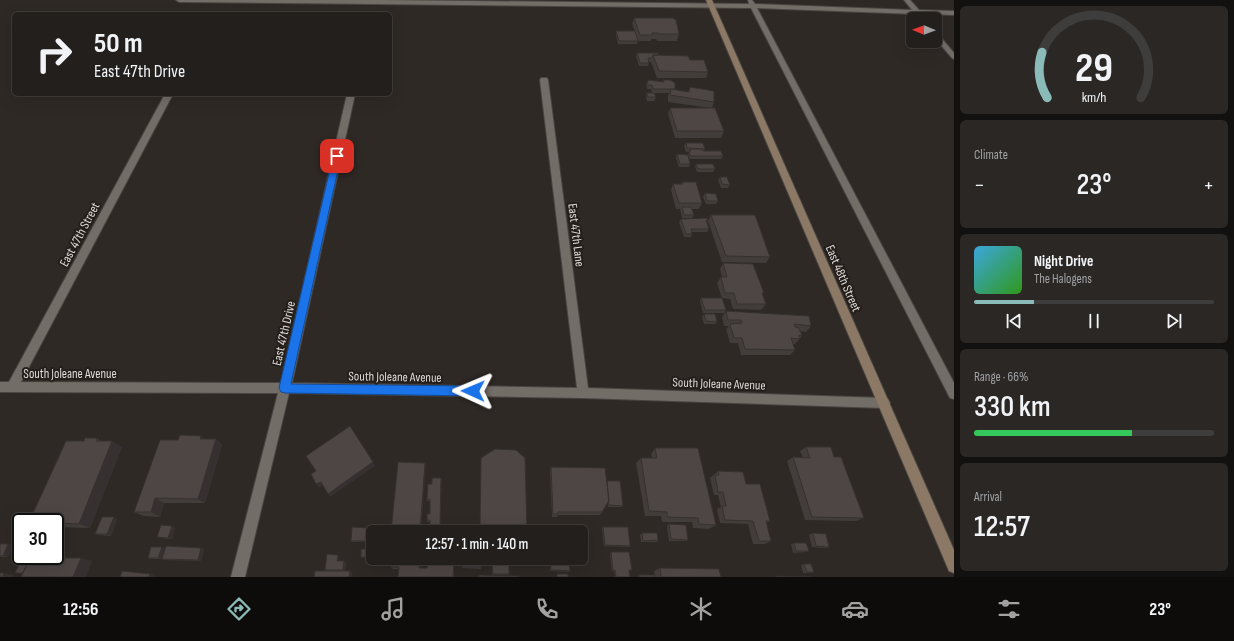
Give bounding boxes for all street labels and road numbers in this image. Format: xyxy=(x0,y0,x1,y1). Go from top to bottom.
street label: East 47th Street xyxy=(56,200,104,269)
street label: East 47th Lane xyxy=(564,203,588,268)
street label: East 48th Street xyxy=(822,243,864,314)
street label: East 47th Drive xyxy=(269,299,299,367)
street label: South Joleane Avenue xyxy=(23,366,117,382)
street label: South Joleane Avenue xyxy=(348,368,442,386)
street label: South Joleane Avenue xyxy=(672,374,766,394)

